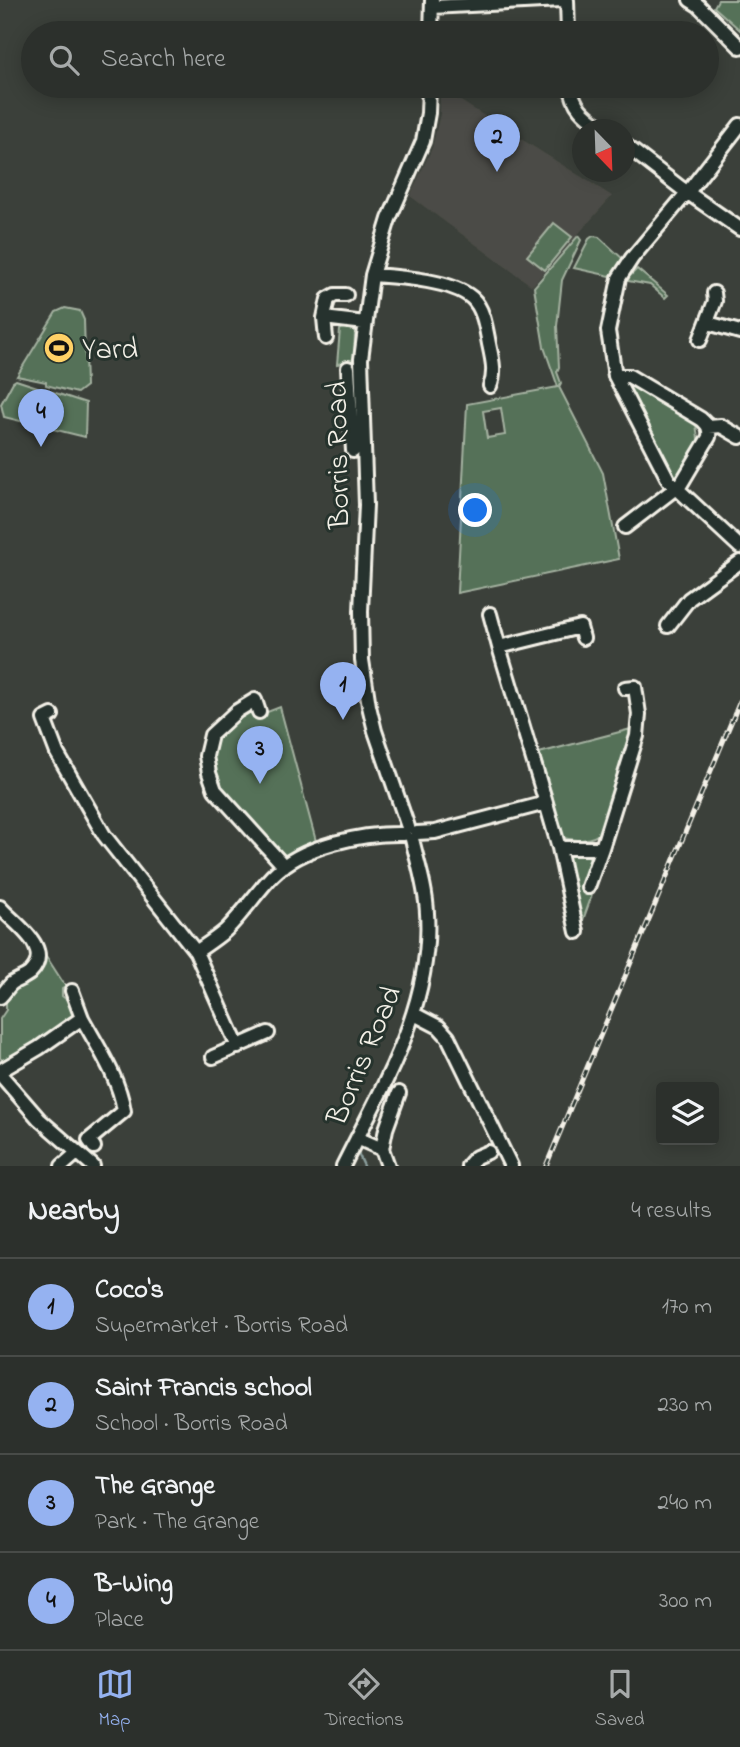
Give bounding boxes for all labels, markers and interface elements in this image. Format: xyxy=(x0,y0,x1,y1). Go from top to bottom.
search box xyxy=(21,21,719,98)
icon: search xyxy=(45,41,83,79)
text: Search here xyxy=(101,41,226,79)
pin: 2 xyxy=(474,114,520,172)
north arrow xyxy=(572,119,635,182)
place label: Yard xyxy=(82,329,138,373)
sports icon: Yard xyxy=(42,331,76,365)
street label: Borris Road xyxy=(317,381,363,530)
pin: 4 xyxy=(18,389,64,447)
your location xyxy=(458,493,492,527)
pin: 1 xyxy=(320,662,366,720)
pin: 3 xyxy=(237,726,283,784)
street label: Borris Road xyxy=(316,979,415,1134)
map controls xyxy=(656,1082,719,1145)
button: layers xyxy=(656,1082,719,1145)
text: Nearby xyxy=(28,1190,120,1234)
text: 4 results xyxy=(631,1195,712,1228)
text: Coco's xyxy=(95,1272,164,1310)
text: 1 xyxy=(47,1291,55,1324)
text: 170 m xyxy=(662,1291,712,1324)
text: Supermarket · Borris Road xyxy=(95,1310,348,1343)
text: Saint Francis school xyxy=(95,1370,312,1408)
text: 2 xyxy=(45,1389,57,1422)
text: 230 m xyxy=(658,1389,712,1422)
text: School · Borris Road xyxy=(95,1408,288,1441)
text: The Grange xyxy=(95,1468,215,1506)
text: 3 xyxy=(46,1487,56,1520)
text: 240 m xyxy=(658,1487,712,1520)
text: Park · The Grange xyxy=(95,1506,259,1539)
text: B-Wing xyxy=(95,1566,173,1604)
text: 4 xyxy=(46,1585,56,1618)
text: 300 m xyxy=(659,1585,712,1618)
text: Place xyxy=(95,1604,144,1637)
tab: Map xyxy=(96,1665,134,1734)
tab: Directions xyxy=(325,1665,404,1734)
tab: Saved xyxy=(595,1665,644,1734)

